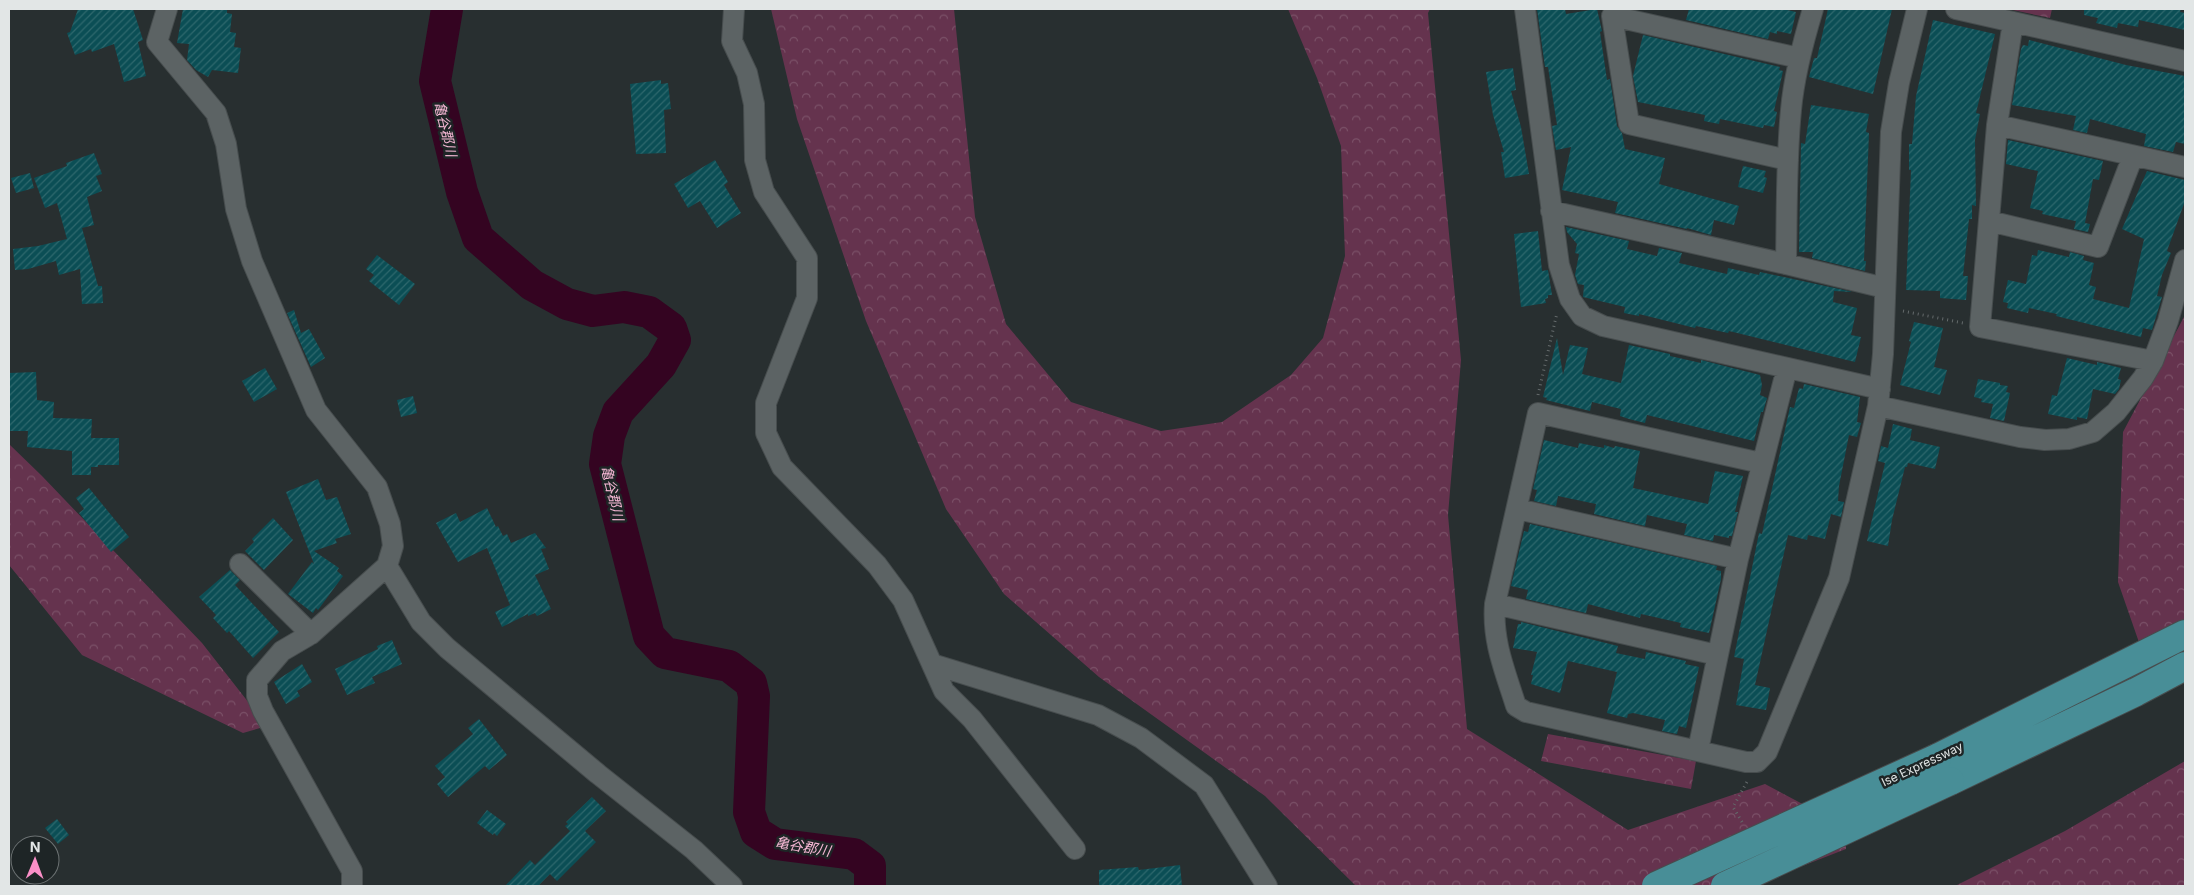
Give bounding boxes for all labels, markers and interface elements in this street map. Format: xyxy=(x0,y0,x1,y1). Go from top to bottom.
water label: 亀谷郡川 xyxy=(431,100,461,160)
water label: 亀谷郡川 xyxy=(598,464,628,524)
street label: Ise Expressway xyxy=(1879,738,1965,789)
water label: 亀谷郡川 xyxy=(774,833,834,860)
north arrow xyxy=(10,835,60,885)
text: N xyxy=(30,838,41,855)

